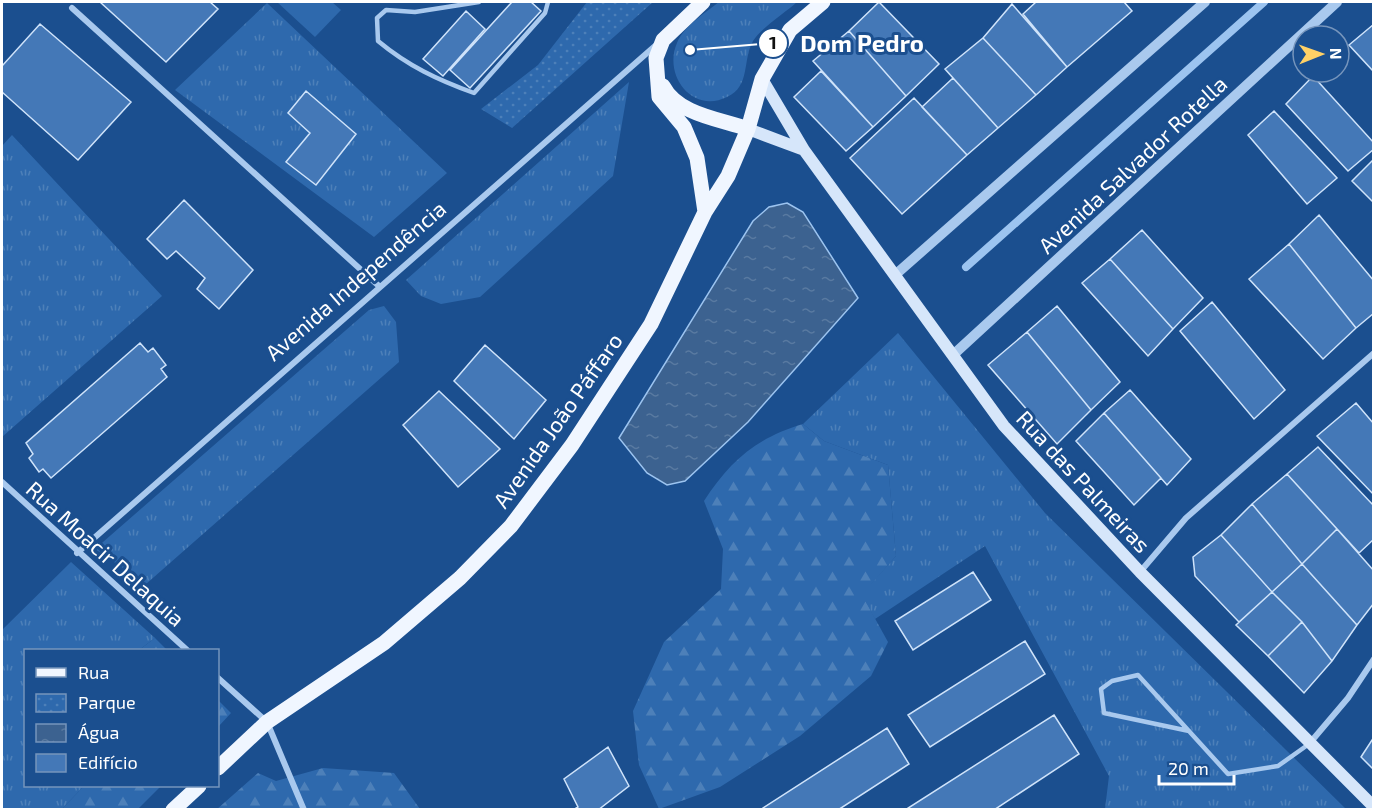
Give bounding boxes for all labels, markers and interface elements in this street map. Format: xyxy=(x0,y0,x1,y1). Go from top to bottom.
callout: Dom Pedro xyxy=(758,22,936,64)
north arrow xyxy=(1291,24,1351,84)
text: Dom Pedro xyxy=(800,28,924,57)
text: 1 xyxy=(769,31,777,53)
text: N xyxy=(1327,48,1346,60)
street label: Avenida Salvador Rotella xyxy=(1032,70,1232,258)
street label: Avenida Independência xyxy=(260,195,450,365)
street label: Avenida João Páffaro xyxy=(487,328,627,512)
street label: Rua das Palmeiras xyxy=(1012,405,1156,557)
street label: Rua Moacir Delaquia xyxy=(21,475,191,631)
legend xyxy=(24,649,219,787)
text: Rua xyxy=(78,661,109,683)
text: Parque xyxy=(78,691,136,713)
text: Água xyxy=(78,721,119,743)
scale bar xyxy=(1159,748,1234,786)
text: Edifício xyxy=(78,751,138,773)
text: 20 m xyxy=(1168,757,1209,779)

